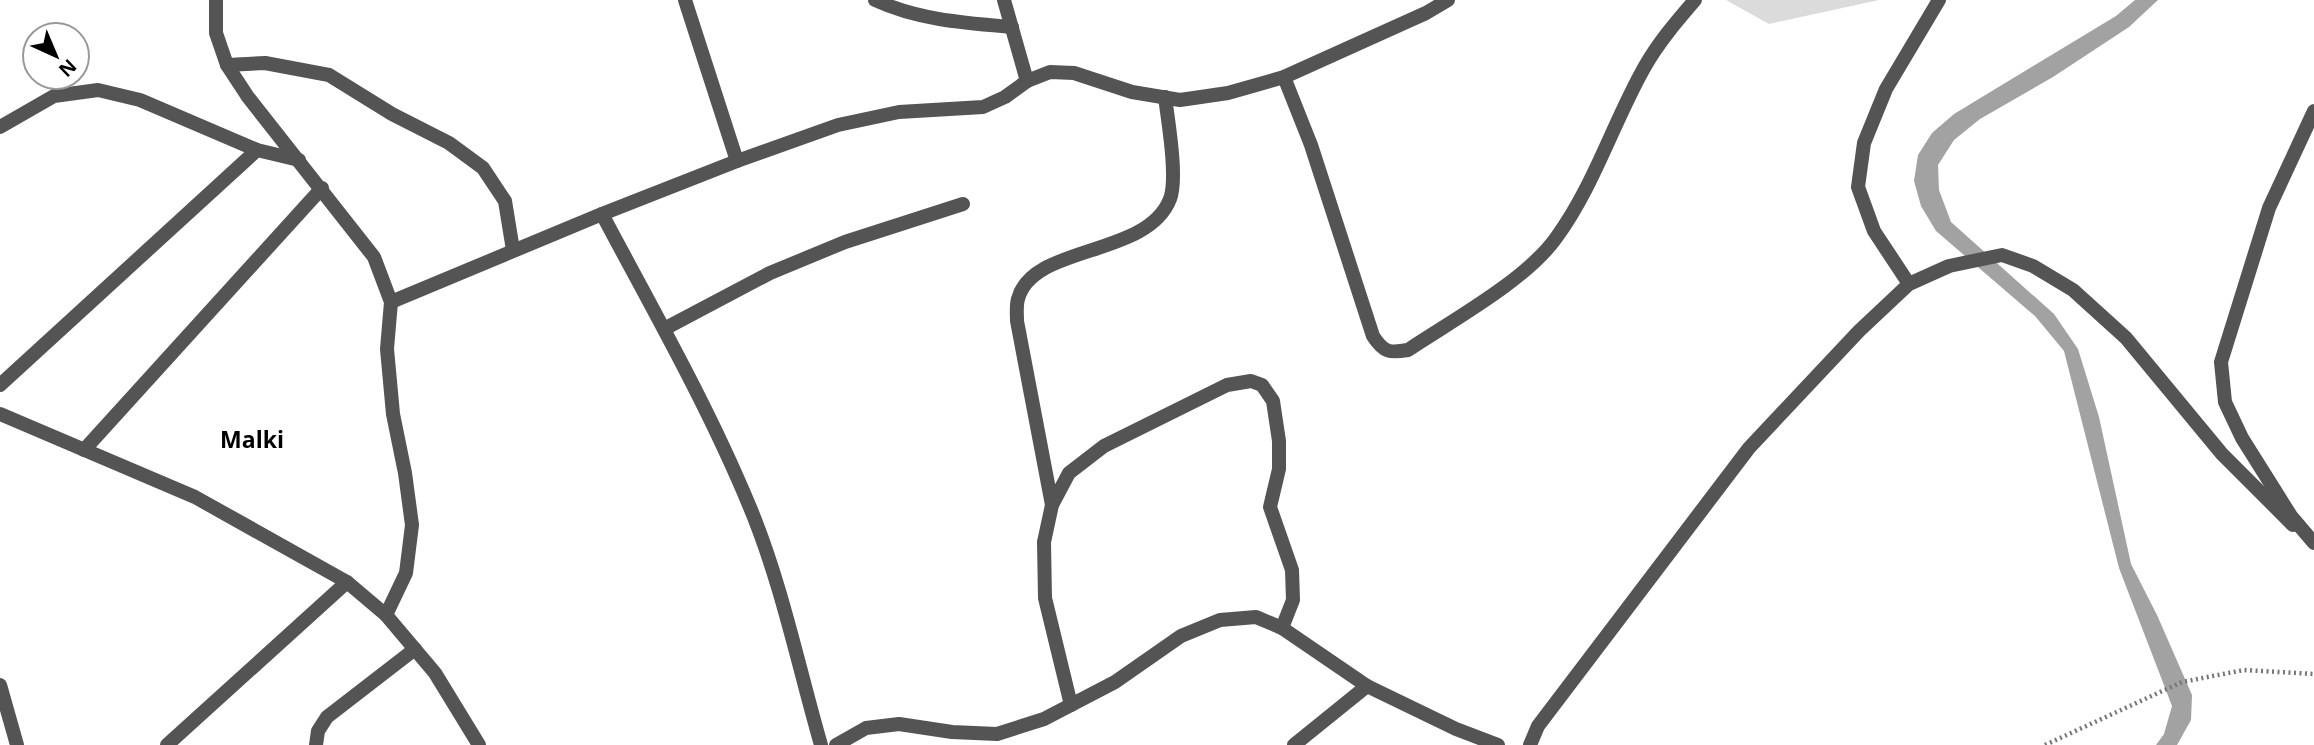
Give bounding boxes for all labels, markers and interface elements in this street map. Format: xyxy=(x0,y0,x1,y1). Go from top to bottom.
north arrow xyxy=(21,21,91,91)
text: N xyxy=(53,54,82,83)
district label: Malki xyxy=(220,423,284,455)

